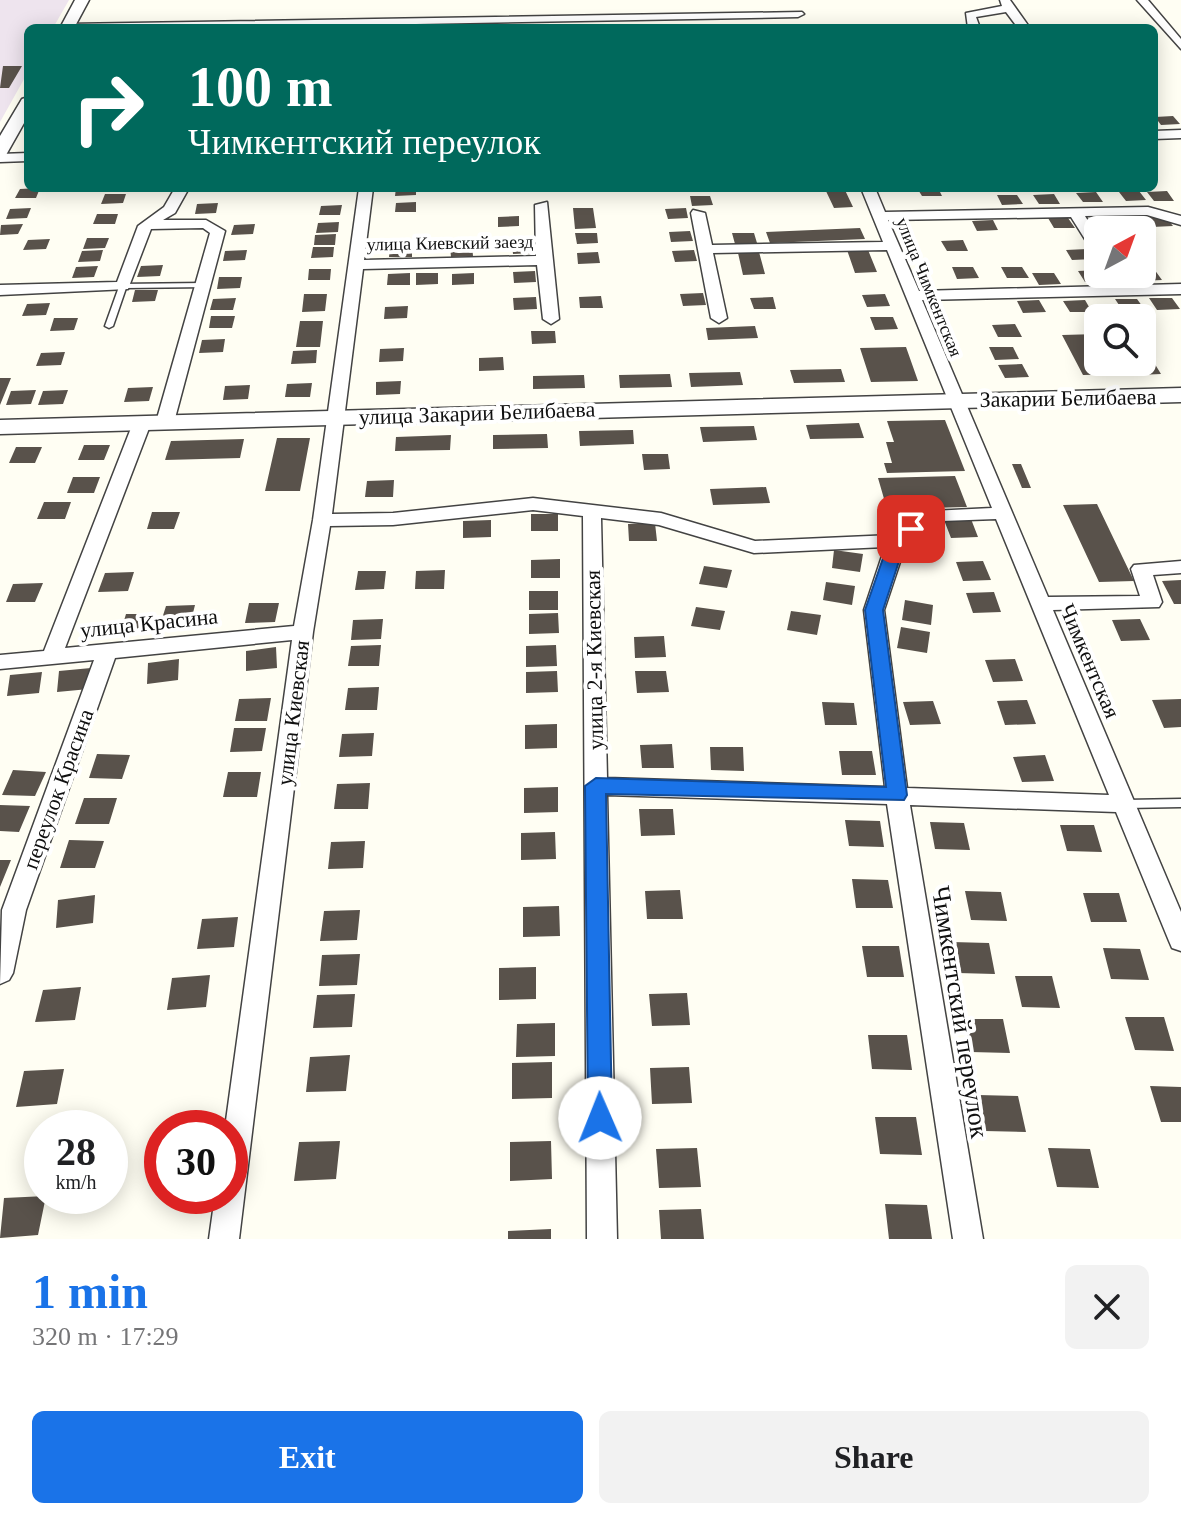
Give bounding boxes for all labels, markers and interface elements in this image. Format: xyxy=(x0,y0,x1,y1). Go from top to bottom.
icon: right xyxy=(56,56,160,160)
text: 100 m xyxy=(188,56,333,118)
text: Чимкентский переулок xyxy=(188,122,541,162)
street label: улица Чимкентская xyxy=(892,214,966,360)
north arrow xyxy=(1084,216,1156,288)
map controls xyxy=(1084,216,1156,376)
street label: улица Киевский заезд xyxy=(366,232,534,254)
button: search xyxy=(1084,304,1156,376)
street label: Закарии Белибаева xyxy=(979,384,1157,412)
street label: улица Закарии Белибаева xyxy=(358,396,596,430)
pin xyxy=(877,495,945,563)
icon: arrive xyxy=(889,507,933,551)
street label: улица 2-я Киевская xyxy=(580,570,608,750)
street label: Чимкентская xyxy=(1055,600,1125,722)
street label: улица Красина xyxy=(79,603,219,643)
street label: улица Киевская xyxy=(272,639,314,787)
street label: переулок Красина xyxy=(17,705,99,872)
street label: Чимкентский переулок xyxy=(926,884,994,1140)
position arrow xyxy=(558,1076,642,1160)
speed limit sign: 30 xyxy=(144,1110,248,1214)
text: 28 xyxy=(56,1129,96,1174)
text: km/h xyxy=(55,1171,97,1193)
text: 1 min xyxy=(32,1265,148,1318)
button: close xyxy=(1065,1265,1149,1349)
text: 320 m · 17:29 xyxy=(32,1322,179,1351)
button: Exit xyxy=(32,1411,583,1503)
button: Share xyxy=(599,1411,1149,1503)

